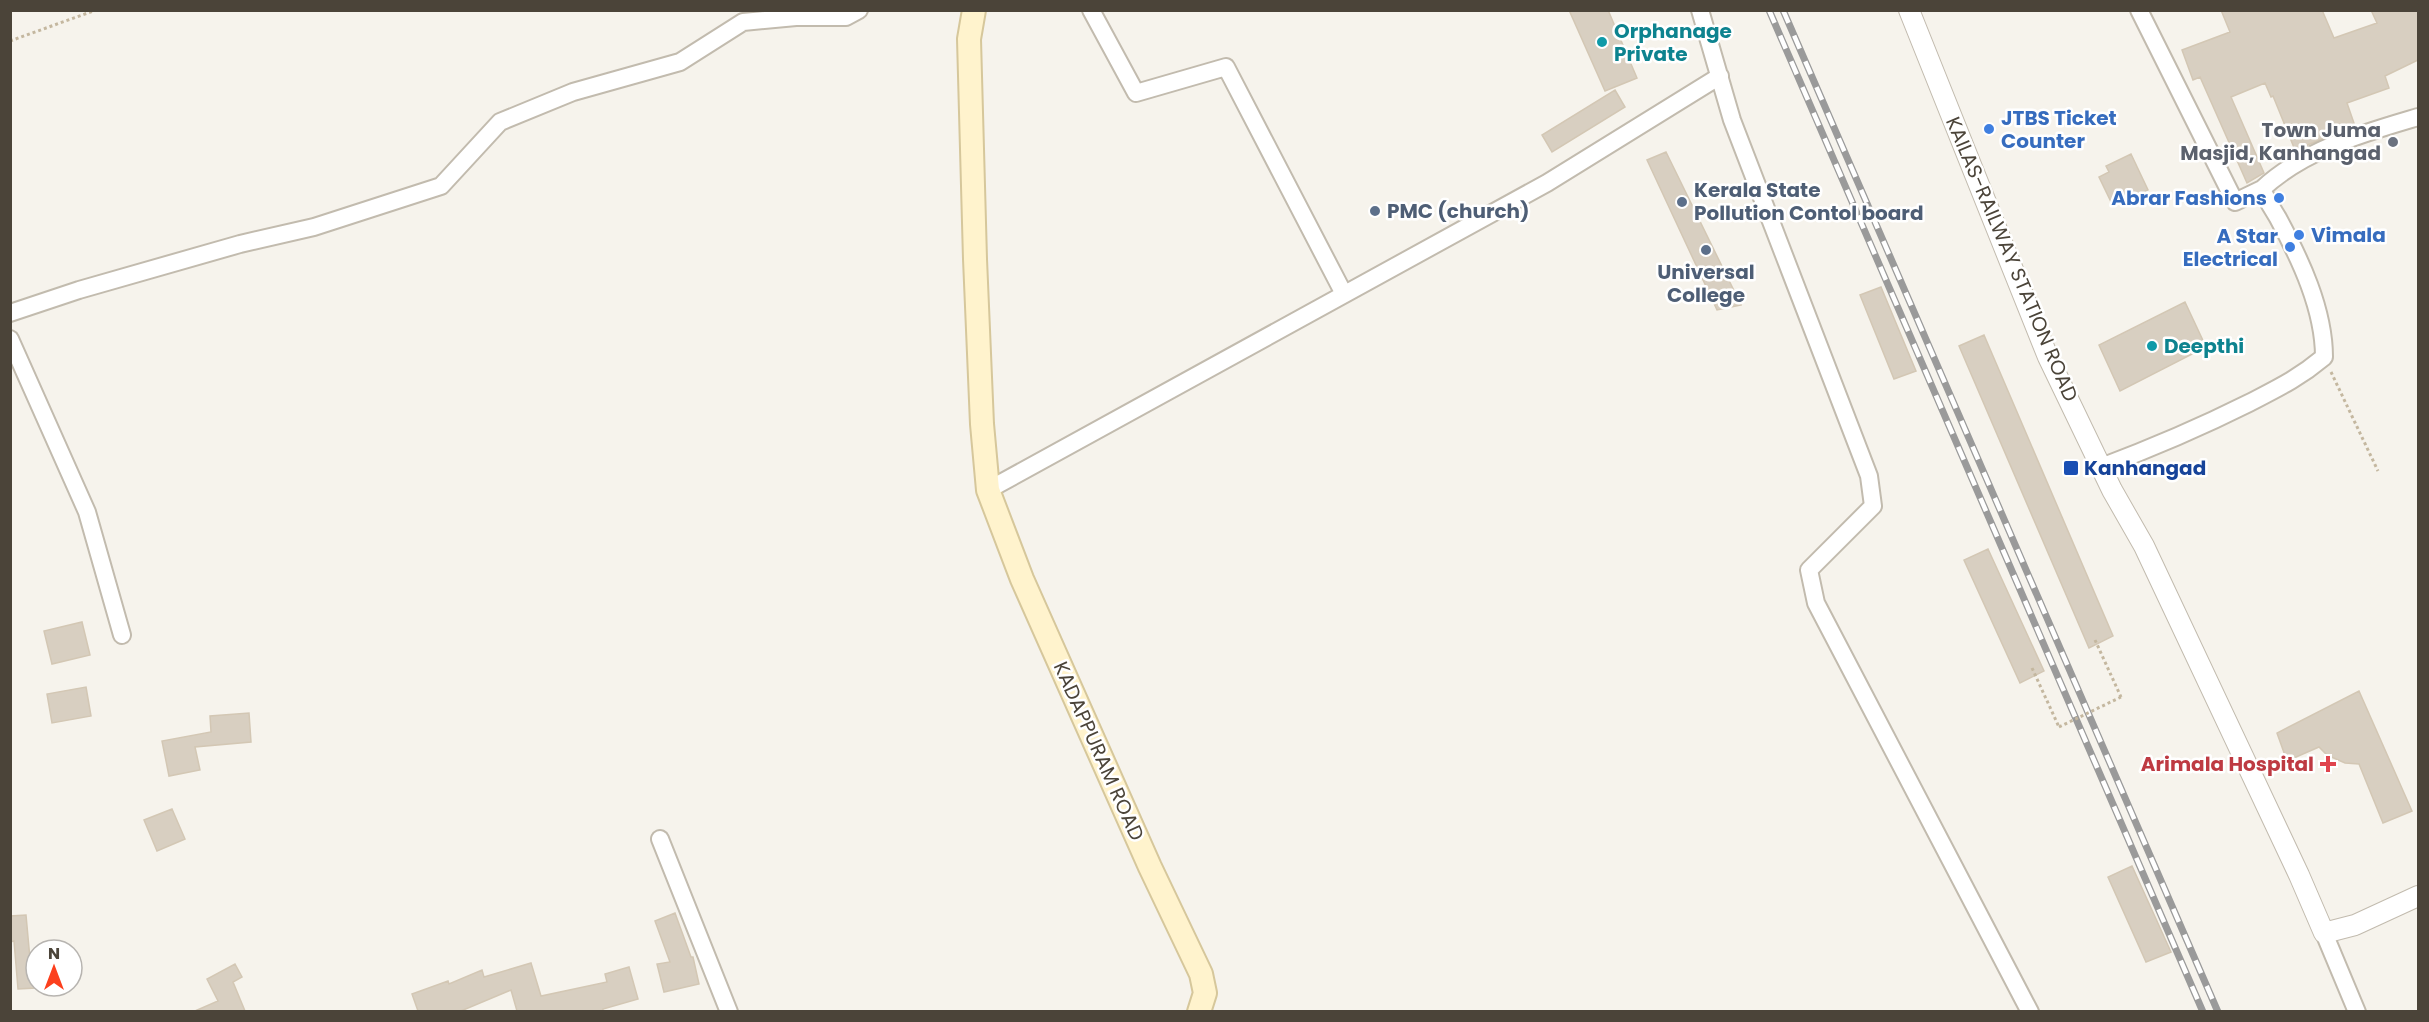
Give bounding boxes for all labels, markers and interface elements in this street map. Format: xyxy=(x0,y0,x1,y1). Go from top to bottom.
place label: Orphanage Private xyxy=(1614,17,1732,68)
marker: Orphanage Private xyxy=(1595,35,1609,49)
place label: JTBS Ticket Counter xyxy=(2001,104,2117,155)
street label: KAILAS-RAILWAY STATION ROAD xyxy=(1939,112,2085,406)
place label: Town Juma Masjid, Kanhangad xyxy=(2180,116,2381,167)
marker: JTBS Ticket Counter xyxy=(1982,122,1996,136)
marker: Town Juma Masjid, Kanhangad xyxy=(2386,135,2400,149)
place label: Kerala State Pollution Contol board xyxy=(1694,176,1923,227)
place label: Abrar Fashions xyxy=(2111,184,2267,212)
marker: Abrar Fashions xyxy=(2272,191,2286,205)
marker: Kerala State Pollution Contol board xyxy=(1675,195,1689,209)
place label: PMC (church) xyxy=(1387,197,1530,225)
marker: PMC (church) xyxy=(1368,204,1382,218)
place label: Vimala xyxy=(2311,221,2386,249)
place label: A Star Electrical xyxy=(2183,222,2278,273)
marker: Vimala xyxy=(2292,228,2306,242)
marker: A Star Electrical xyxy=(2283,240,2297,254)
marker: Universal College xyxy=(1699,243,1713,257)
place label: Universal College xyxy=(1657,258,1755,309)
place label: Deepthi xyxy=(2164,332,2244,360)
marker: Deepthi xyxy=(2145,339,2159,353)
place label: Kanhangad xyxy=(2084,454,2206,482)
marker: Kanhangad xyxy=(2062,459,2080,477)
street label: KADAPPURAM ROAD xyxy=(1047,657,1151,845)
place label: Arimala Hospital xyxy=(2141,750,2314,778)
marker: Arimala Hospital xyxy=(2319,755,2337,773)
north arrow xyxy=(24,938,84,998)
text: N xyxy=(48,942,60,965)

